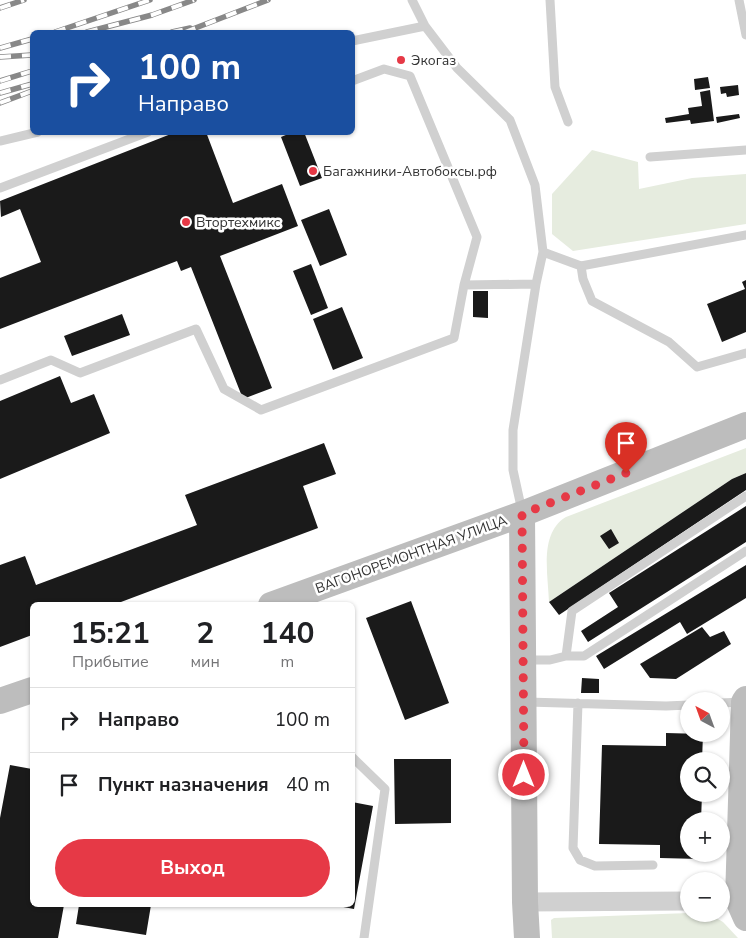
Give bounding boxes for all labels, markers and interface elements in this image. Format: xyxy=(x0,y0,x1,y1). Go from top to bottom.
text: 100 m xyxy=(138,44,241,91)
icon: right xyxy=(55,50,120,115)
place label: Экогаз xyxy=(411,51,456,70)
marker: Экогаз xyxy=(395,54,407,66)
text: Направо xyxy=(138,89,229,119)
place label: Багажники-Автобоксы.рф xyxy=(323,162,497,181)
marker: Багажники-Автобоксы.рф xyxy=(307,165,319,177)
place label: Втортехмикс xyxy=(196,213,281,232)
marker: Втортехмикс xyxy=(180,216,192,228)
pin xyxy=(605,422,647,473)
icon: arrive xyxy=(612,429,640,457)
street label: ВАГОНОРЕМОНТНАЯ УЛИЦА xyxy=(313,511,510,598)
text: 15:21 xyxy=(71,613,150,654)
text: 2 xyxy=(196,613,214,654)
text: 140 xyxy=(260,613,314,654)
text: Прибытие xyxy=(72,651,149,673)
text: мин xyxy=(191,651,220,673)
text: m xyxy=(281,651,294,673)
north arrow xyxy=(680,692,730,742)
map controls xyxy=(680,692,730,922)
icon: right xyxy=(55,706,83,734)
text: Направо xyxy=(98,707,179,733)
text: 100 m xyxy=(275,707,330,733)
position arrow xyxy=(497,748,549,800)
button: search xyxy=(680,752,730,802)
icon: arrive xyxy=(55,771,83,799)
text: Пункт назначения xyxy=(98,772,269,798)
text: 40 m xyxy=(286,772,330,798)
button: + xyxy=(680,812,730,862)
button: Выход xyxy=(55,839,330,897)
button: − xyxy=(680,872,730,922)

